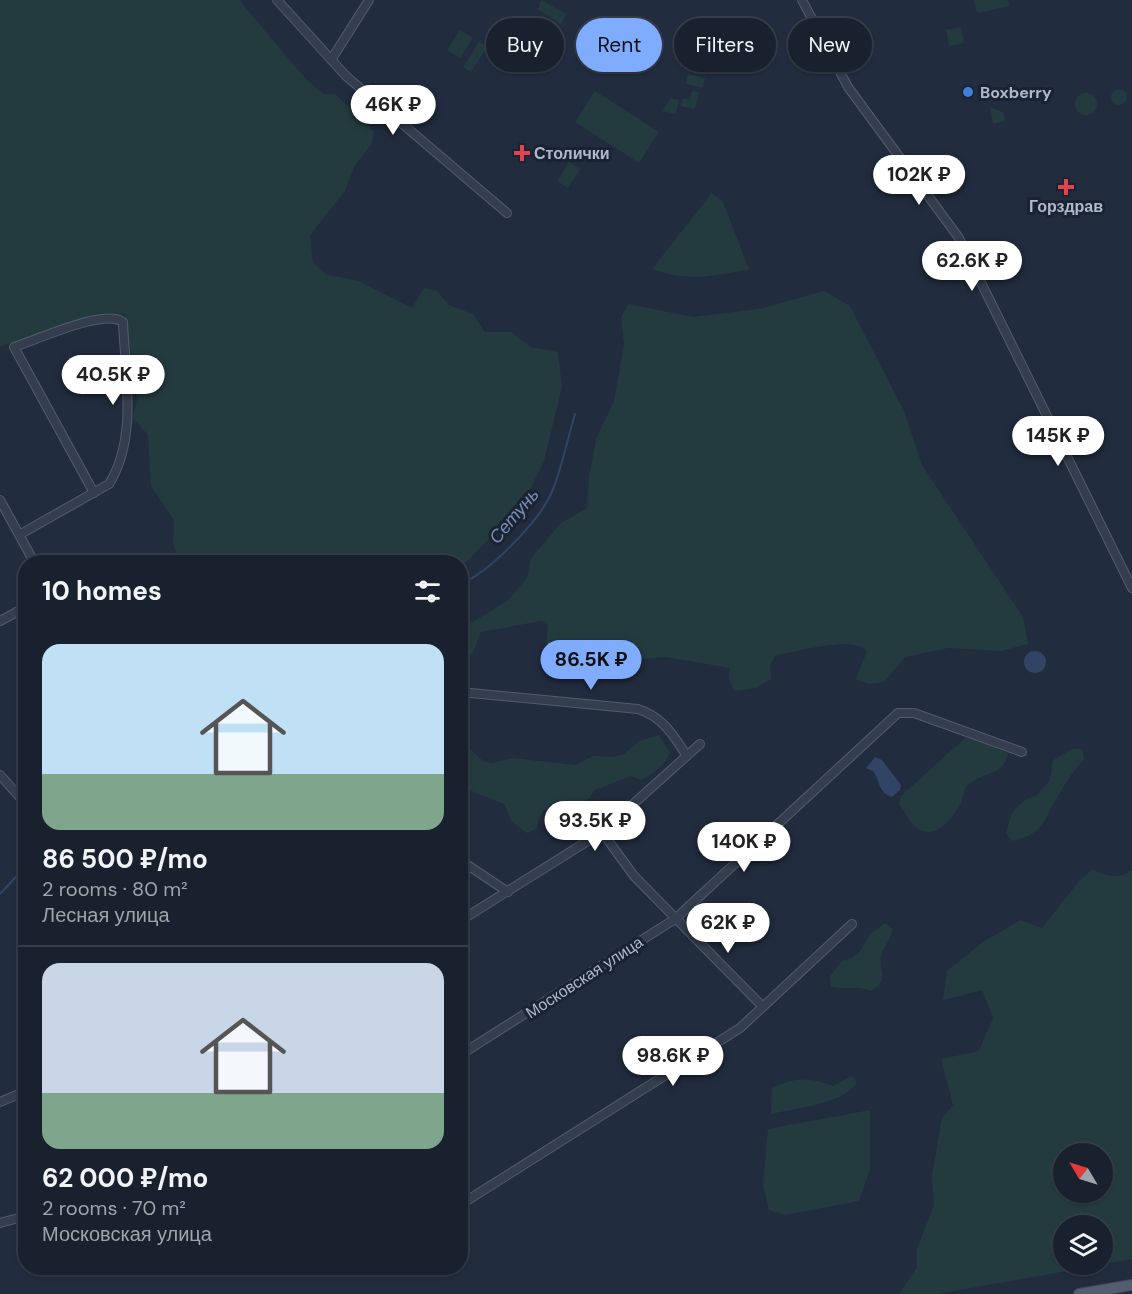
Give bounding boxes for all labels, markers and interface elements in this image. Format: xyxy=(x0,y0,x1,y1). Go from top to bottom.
chip: Buy xyxy=(486,18,564,72)
chip: Rent xyxy=(576,18,662,72)
chip: Filters xyxy=(674,18,776,72)
chip: New xyxy=(788,18,872,72)
place label: Boxberry xyxy=(980,82,1052,103)
pin: 46K ₽ xyxy=(351,85,435,136)
marker: Boxberry xyxy=(961,85,975,99)
text: 46K ₽ xyxy=(365,91,421,117)
place label: Столички xyxy=(534,143,610,164)
marker: Столички xyxy=(515,146,529,160)
pin: 102K ₽ xyxy=(870,155,968,206)
text: 102K ₽ xyxy=(887,161,951,187)
marker: Горздрав xyxy=(1059,180,1073,194)
place label: Горздрав xyxy=(1029,196,1103,217)
pin: 62.6K ₽ xyxy=(917,241,1027,292)
text: 62.6K ₽ xyxy=(936,247,1008,273)
pin: 40.5K ₽ xyxy=(58,355,168,406)
text: 40.5K ₽ xyxy=(76,361,150,387)
pin: 145K ₽ xyxy=(1009,416,1107,467)
text: 145K ₽ xyxy=(1026,422,1090,448)
water label: Сетунь xyxy=(484,483,544,549)
text: 10 homes xyxy=(42,574,162,608)
icon: filters xyxy=(411,575,444,608)
pin: 86.5K ₽ xyxy=(536,640,646,691)
text: 86.5K ₽ xyxy=(555,646,628,672)
icon: home xyxy=(189,683,297,791)
pin: 93.5K ₽ xyxy=(540,801,650,852)
text: 93.5K ₽ xyxy=(559,807,631,833)
pin: 140K ₽ xyxy=(695,822,793,873)
text: 140K ₽ xyxy=(711,828,777,854)
text: 86 500 ₽/mo xyxy=(42,842,208,876)
text: 2 rooms · 80 m² xyxy=(42,876,188,902)
text: Лесная улица xyxy=(42,902,170,928)
pin: 62K ₽ xyxy=(686,903,770,954)
text: 62K ₽ xyxy=(701,909,755,935)
street label: Московская улица xyxy=(522,932,647,1023)
icon: home xyxy=(189,1002,297,1110)
pin: 98.6K ₽ xyxy=(618,1036,728,1087)
text: 98.6K ₽ xyxy=(636,1042,710,1068)
north arrow xyxy=(1053,1143,1113,1203)
map controls xyxy=(1053,1143,1113,1275)
text: 62 000 ₽/mo xyxy=(42,1161,208,1195)
text: 2 rooms · 70 m² xyxy=(42,1195,186,1221)
button: layers xyxy=(1053,1215,1113,1275)
text: Московская улица xyxy=(42,1221,212,1247)

